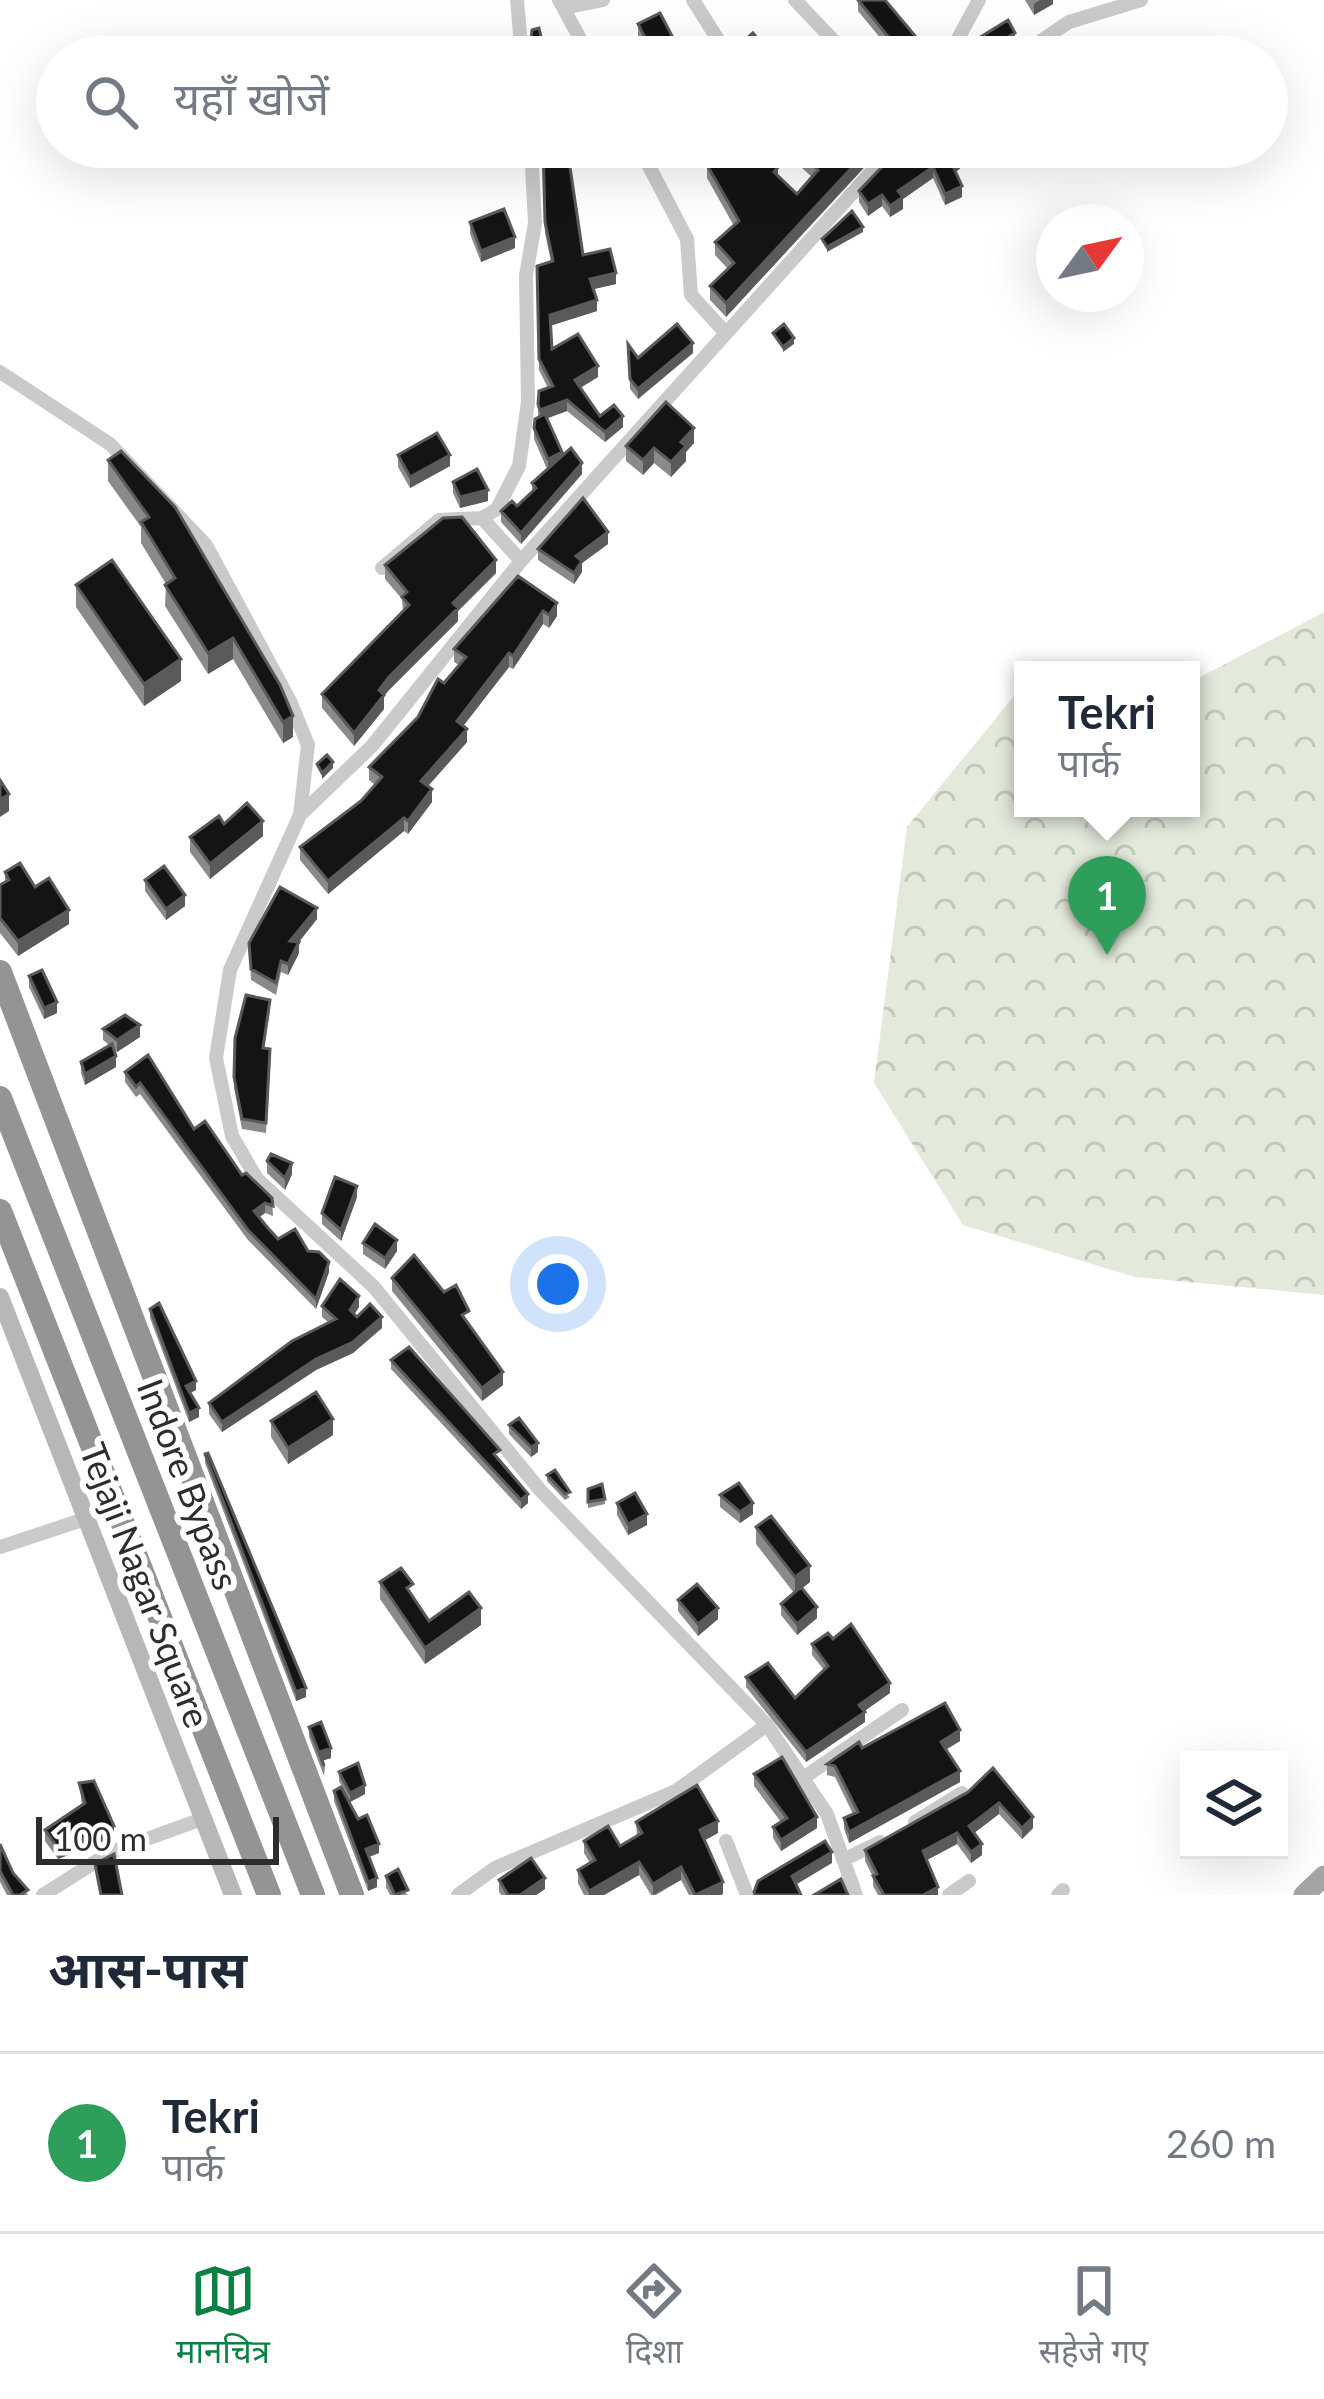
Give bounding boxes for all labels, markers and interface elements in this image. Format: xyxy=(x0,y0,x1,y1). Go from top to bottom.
search box xyxy=(36,36,1288,168)
icon: search xyxy=(78,69,144,135)
text: यहाँ खोजें xyxy=(174,71,329,125)
north arrow xyxy=(1036,204,1144,312)
popup xyxy=(1014,661,1200,817)
text: Tekri xyxy=(1058,685,1156,739)
text: पार्क xyxy=(1058,739,1120,785)
pin: 1 xyxy=(1068,856,1146,955)
your location xyxy=(528,1254,588,1314)
street label: Indore Bypass xyxy=(129,1373,249,1595)
street label: Tejaji Nagar Square xyxy=(72,1437,220,1733)
map controls xyxy=(1180,1751,1288,1859)
button: layers xyxy=(1180,1751,1288,1859)
scale bar xyxy=(36,1811,279,1864)
text: 100 m xyxy=(54,1818,147,1858)
text: आस-पास xyxy=(48,1938,247,1999)
text: Tekri xyxy=(162,2089,260,2143)
text: 1 xyxy=(76,2120,98,2166)
text: 260 m xyxy=(1166,2120,1276,2166)
text: पार्क xyxy=(162,2143,224,2189)
tab: मानचित्र xyxy=(176,2258,270,2376)
tab: दिशा xyxy=(621,2258,687,2376)
tab: सहेजे गए xyxy=(1039,2258,1148,2376)

